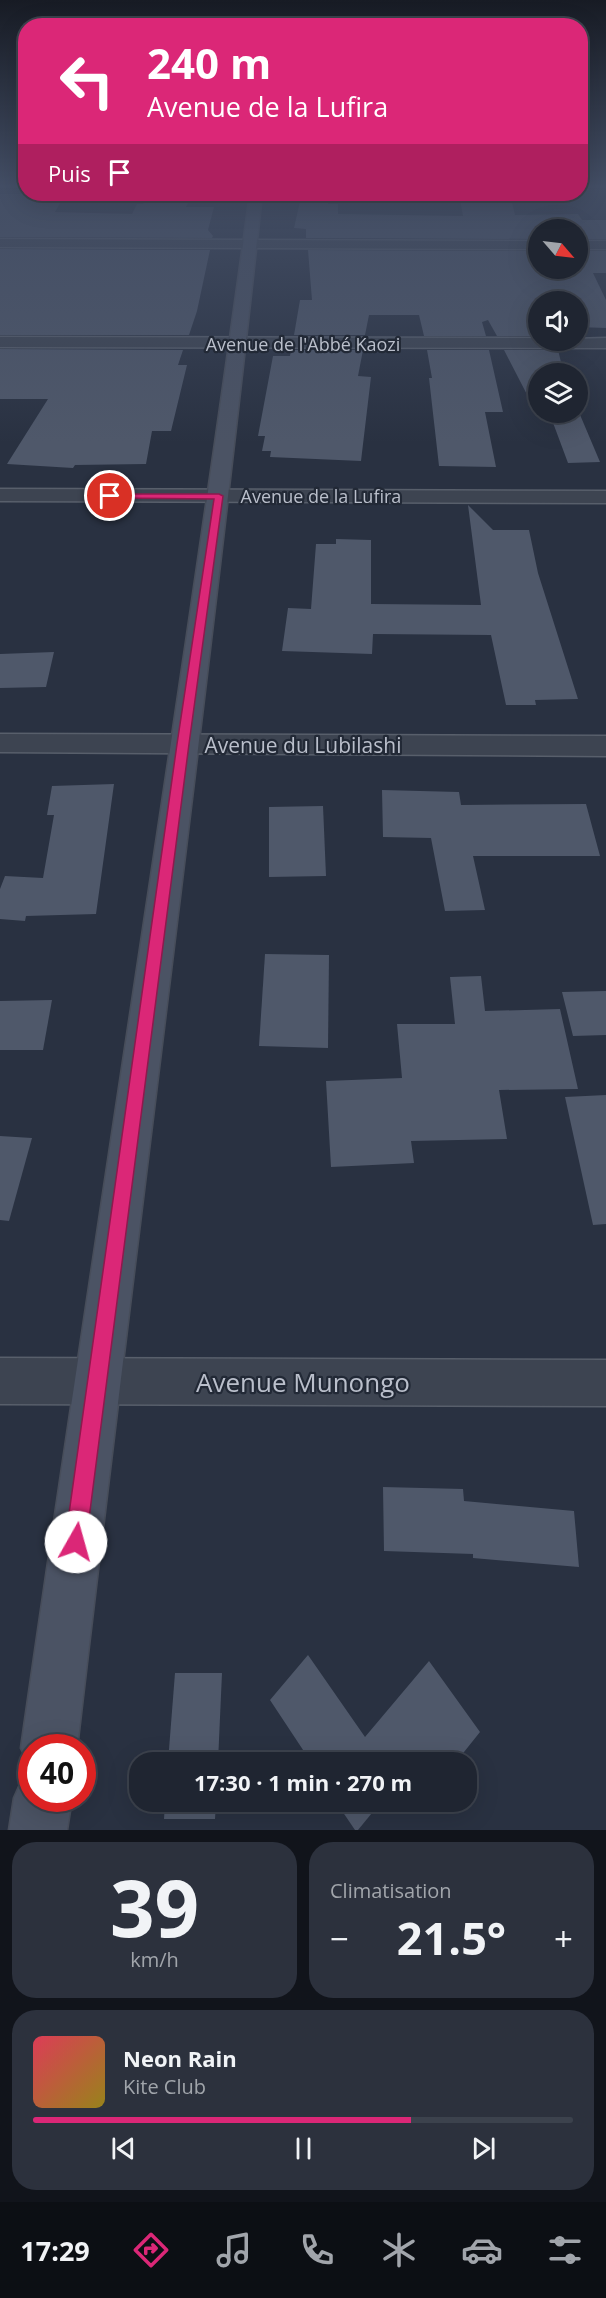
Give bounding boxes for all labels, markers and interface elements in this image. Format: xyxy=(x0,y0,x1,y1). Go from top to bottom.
text: 240 m xyxy=(147,34,271,91)
icon: left xyxy=(48,42,126,120)
text: Avenue de la Lufira xyxy=(147,88,388,125)
icon: arrive xyxy=(103,156,136,189)
text: Puis xyxy=(48,158,91,188)
north arrow xyxy=(528,219,588,279)
map controls xyxy=(528,219,588,423)
button: sound xyxy=(528,291,588,351)
street label: Avenue de l'Abbé Kaozi xyxy=(206,332,400,356)
button: layers xyxy=(528,363,588,423)
pin xyxy=(84,470,135,521)
icon: arrive xyxy=(93,479,126,512)
street label: Avenue de la Lufira xyxy=(241,484,401,508)
street label: Avenue du Lubilashi xyxy=(205,731,401,759)
street label: Avenue Munongo xyxy=(196,1364,410,1400)
position arrow xyxy=(44,1510,108,1574)
speed limit sign: 40 xyxy=(18,1734,96,1812)
text: 17:30 · 1 min · 270 m xyxy=(194,1767,412,1797)
text: 39 xyxy=(110,1854,199,1960)
text: Climatisation xyxy=(330,1877,452,1904)
text: 21.5° xyxy=(397,1907,506,1968)
text: − xyxy=(330,1916,349,1961)
text: + xyxy=(554,1916,573,1961)
text: km/h xyxy=(130,1946,179,1973)
text: Neon Rain xyxy=(123,2043,237,2073)
text: Kite Club xyxy=(123,2073,206,2100)
icon: previous xyxy=(107,2132,140,2165)
icon: pause xyxy=(287,2132,320,2165)
icon: next xyxy=(467,2132,500,2165)
icon: directions xyxy=(130,2229,172,2271)
icon: music xyxy=(213,2229,255,2271)
icon: phone xyxy=(296,2229,338,2271)
icon: climate xyxy=(378,2229,420,2271)
icon: car xyxy=(461,2229,503,2271)
icon: filters xyxy=(544,2229,586,2271)
text: 17:29 xyxy=(20,2232,90,2269)

